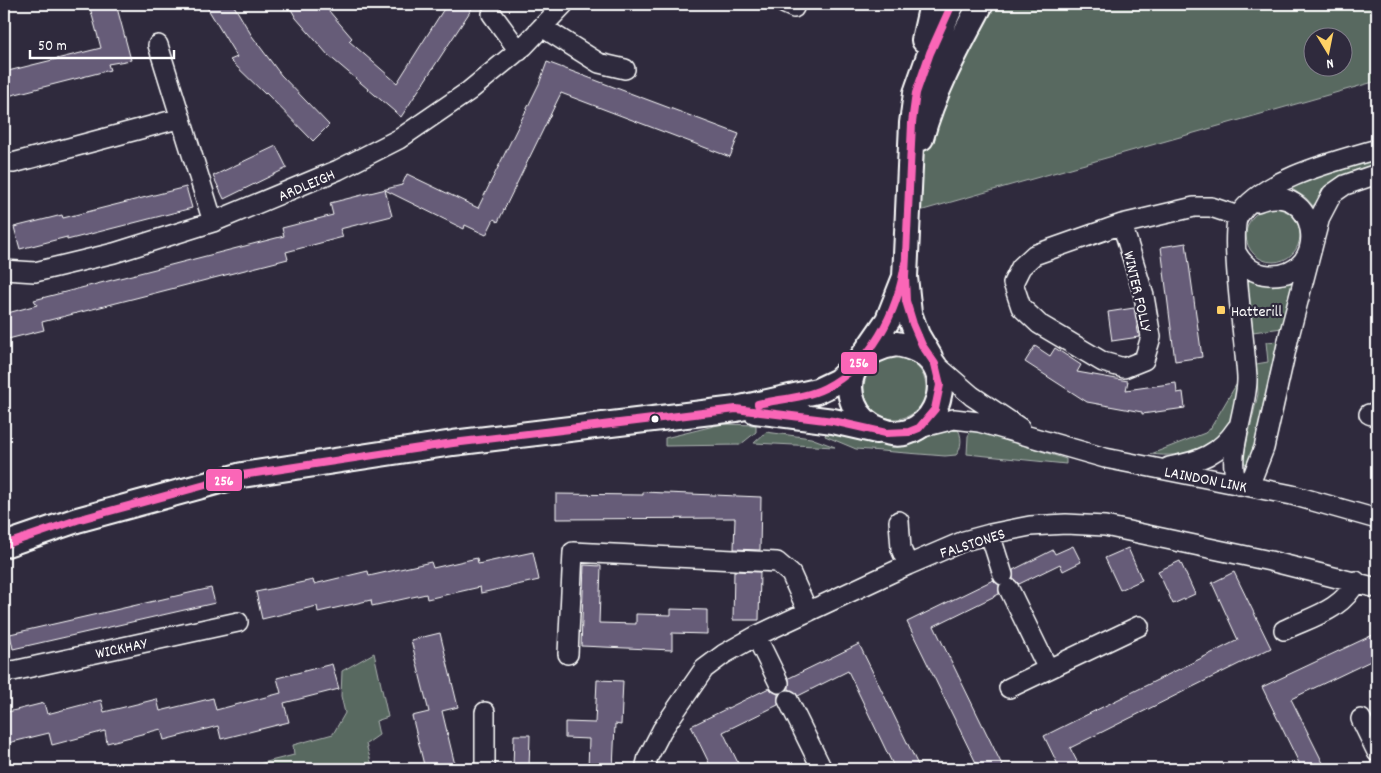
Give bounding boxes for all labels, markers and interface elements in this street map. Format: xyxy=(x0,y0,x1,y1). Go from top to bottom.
scale bar xyxy=(30,28,174,60)
north arrow xyxy=(1304,28,1354,78)
text: 50 m xyxy=(38,36,67,58)
text: N xyxy=(1325,52,1335,73)
street label: ARDLEIGH xyxy=(275,164,339,209)
street label: WINTER FOLLY xyxy=(1116,249,1157,335)
place label: Hatterill xyxy=(1231,301,1282,324)
marker: Hatterill xyxy=(1215,304,1227,316)
line badge: 256 xyxy=(840,351,878,375)
text: 256 xyxy=(849,354,869,374)
unlabelled marker xyxy=(650,414,660,424)
street label: LAINDON LINK xyxy=(1162,461,1249,500)
line badge: 256 xyxy=(205,468,243,492)
text: 256 xyxy=(214,472,234,492)
street label: FALSTONES xyxy=(937,523,1008,566)
street label: WICKHAY xyxy=(94,633,151,666)

